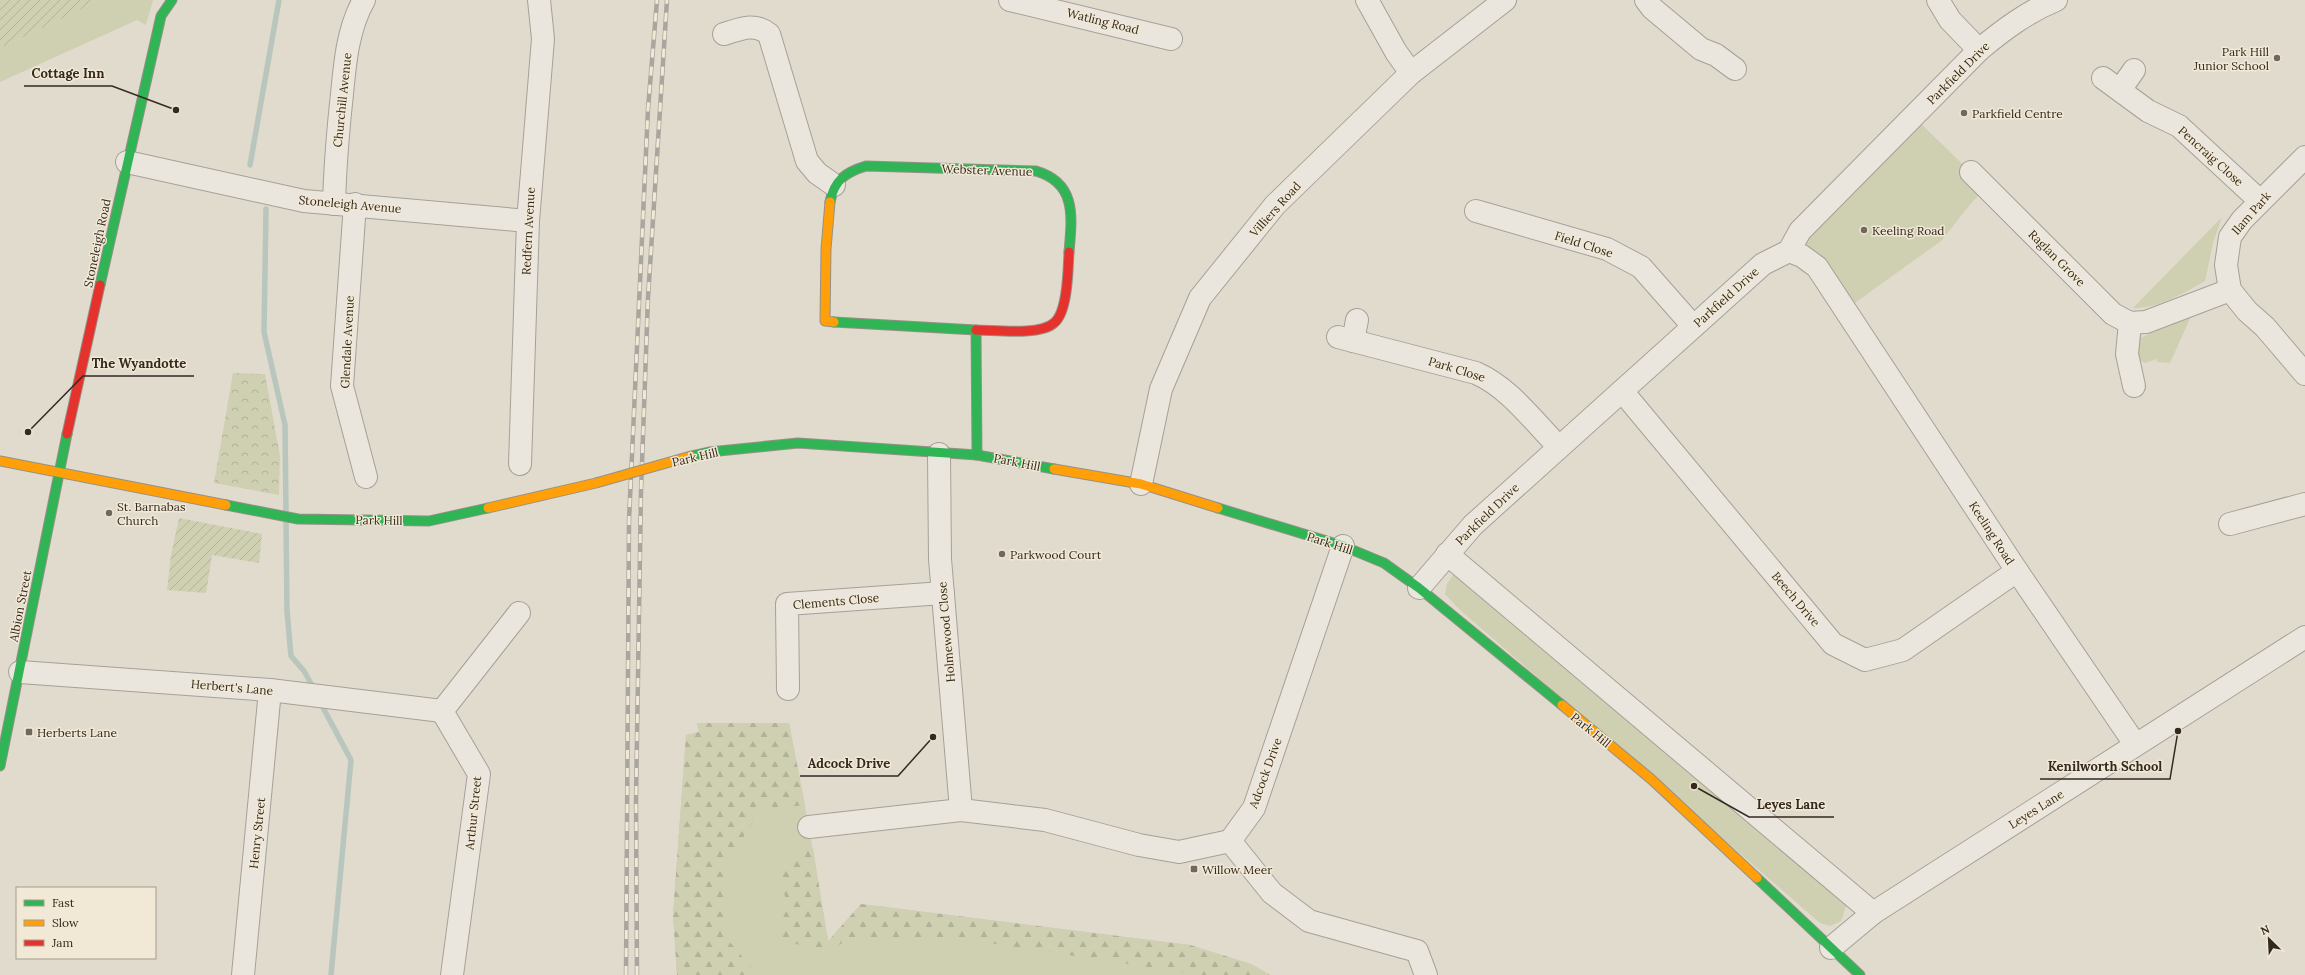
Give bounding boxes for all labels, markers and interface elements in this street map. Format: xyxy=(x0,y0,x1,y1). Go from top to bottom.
street label: Watling Road xyxy=(1065,5,1141,37)
street label: Parkfield Drive xyxy=(1924,38,1993,107)
place label: Park Hill Junior School xyxy=(2193,44,2269,73)
street label: Churchill Avenue xyxy=(330,51,354,148)
marker: Park Hill Junior School xyxy=(2272,53,2282,63)
callout: Cottage Inn xyxy=(24,61,112,86)
text: Cottage Inn xyxy=(32,65,105,82)
place label: Parkfield Centre xyxy=(1972,106,2063,121)
marker: Parkfield Centre xyxy=(1959,108,1969,118)
street label: Pencraig Close xyxy=(2175,123,2247,190)
street label: Webster Avenue xyxy=(941,161,1033,179)
street label: Villiers Road xyxy=(1246,178,1304,240)
street label: Redfern Avenue xyxy=(518,186,538,275)
street label: Ilam Park xyxy=(2228,188,2274,238)
street label: Stoneleigh Avenue xyxy=(298,192,403,216)
street label: Stoneleigh Road xyxy=(80,197,114,289)
place label: Keeling Road xyxy=(1872,223,1945,238)
marker: Keeling Road xyxy=(1859,225,1869,235)
street label: Raglan Grove xyxy=(2025,226,2089,290)
street label: Field Close xyxy=(1553,227,1616,261)
street label: Parkfield Drive xyxy=(1690,263,1762,330)
street label: Glendale Avenue xyxy=(337,295,357,389)
callout: The Wyandotte xyxy=(83,351,194,376)
street label: Park Close xyxy=(1427,353,1488,385)
text: The Wyandotte xyxy=(92,355,186,372)
street label: Park Hill xyxy=(670,444,720,470)
street label: Park Hill xyxy=(992,450,1042,474)
street label: Parkfield Drive xyxy=(1452,480,1522,548)
place label: St. Barnabas Church xyxy=(117,499,186,528)
street label: Keeling Road xyxy=(1966,499,2018,567)
marker: St. Barnabas Church xyxy=(104,508,114,518)
street label: Park Hill xyxy=(355,512,403,528)
street label: Park Hill xyxy=(1305,529,1355,557)
place label: Parkwood Court xyxy=(1010,547,1102,562)
marker: Parkwood Court xyxy=(997,549,1007,559)
street label: Beech Drive xyxy=(1769,568,1824,630)
street label: Albion Street xyxy=(6,569,34,644)
street label: Holmewood Close xyxy=(934,580,958,683)
street label: Clements Close xyxy=(792,590,880,612)
street label: Herbert's Lane xyxy=(190,676,274,698)
street label: Park Hill xyxy=(1568,709,1614,751)
place label: Herberts Lane xyxy=(37,725,118,740)
marker: Herberts Lane xyxy=(24,727,34,737)
street label: Adcock Drive xyxy=(1245,735,1285,811)
callout: Adcock Drive xyxy=(800,751,898,776)
callout: Kenilworth School xyxy=(2040,754,2170,779)
text: Adcock Drive xyxy=(808,755,890,772)
text: Kenilworth School xyxy=(2048,758,2162,775)
street label: Arthur Street xyxy=(462,775,484,852)
street label: Leyes Lane xyxy=(2006,786,2067,832)
callout: Leyes Lane xyxy=(1749,792,1834,817)
street label: Henry Street xyxy=(246,796,268,869)
text: Leyes Lane xyxy=(1757,796,1825,813)
place label: Willow Meer xyxy=(1202,862,1273,877)
marker: Willow Meer xyxy=(1189,864,1199,874)
legend xyxy=(16,887,156,959)
text: Fast xyxy=(52,895,75,910)
text: Slow xyxy=(52,915,79,930)
north arrow xyxy=(2249,919,2289,959)
text: N xyxy=(2258,922,2272,938)
text: Jam xyxy=(51,935,73,950)

